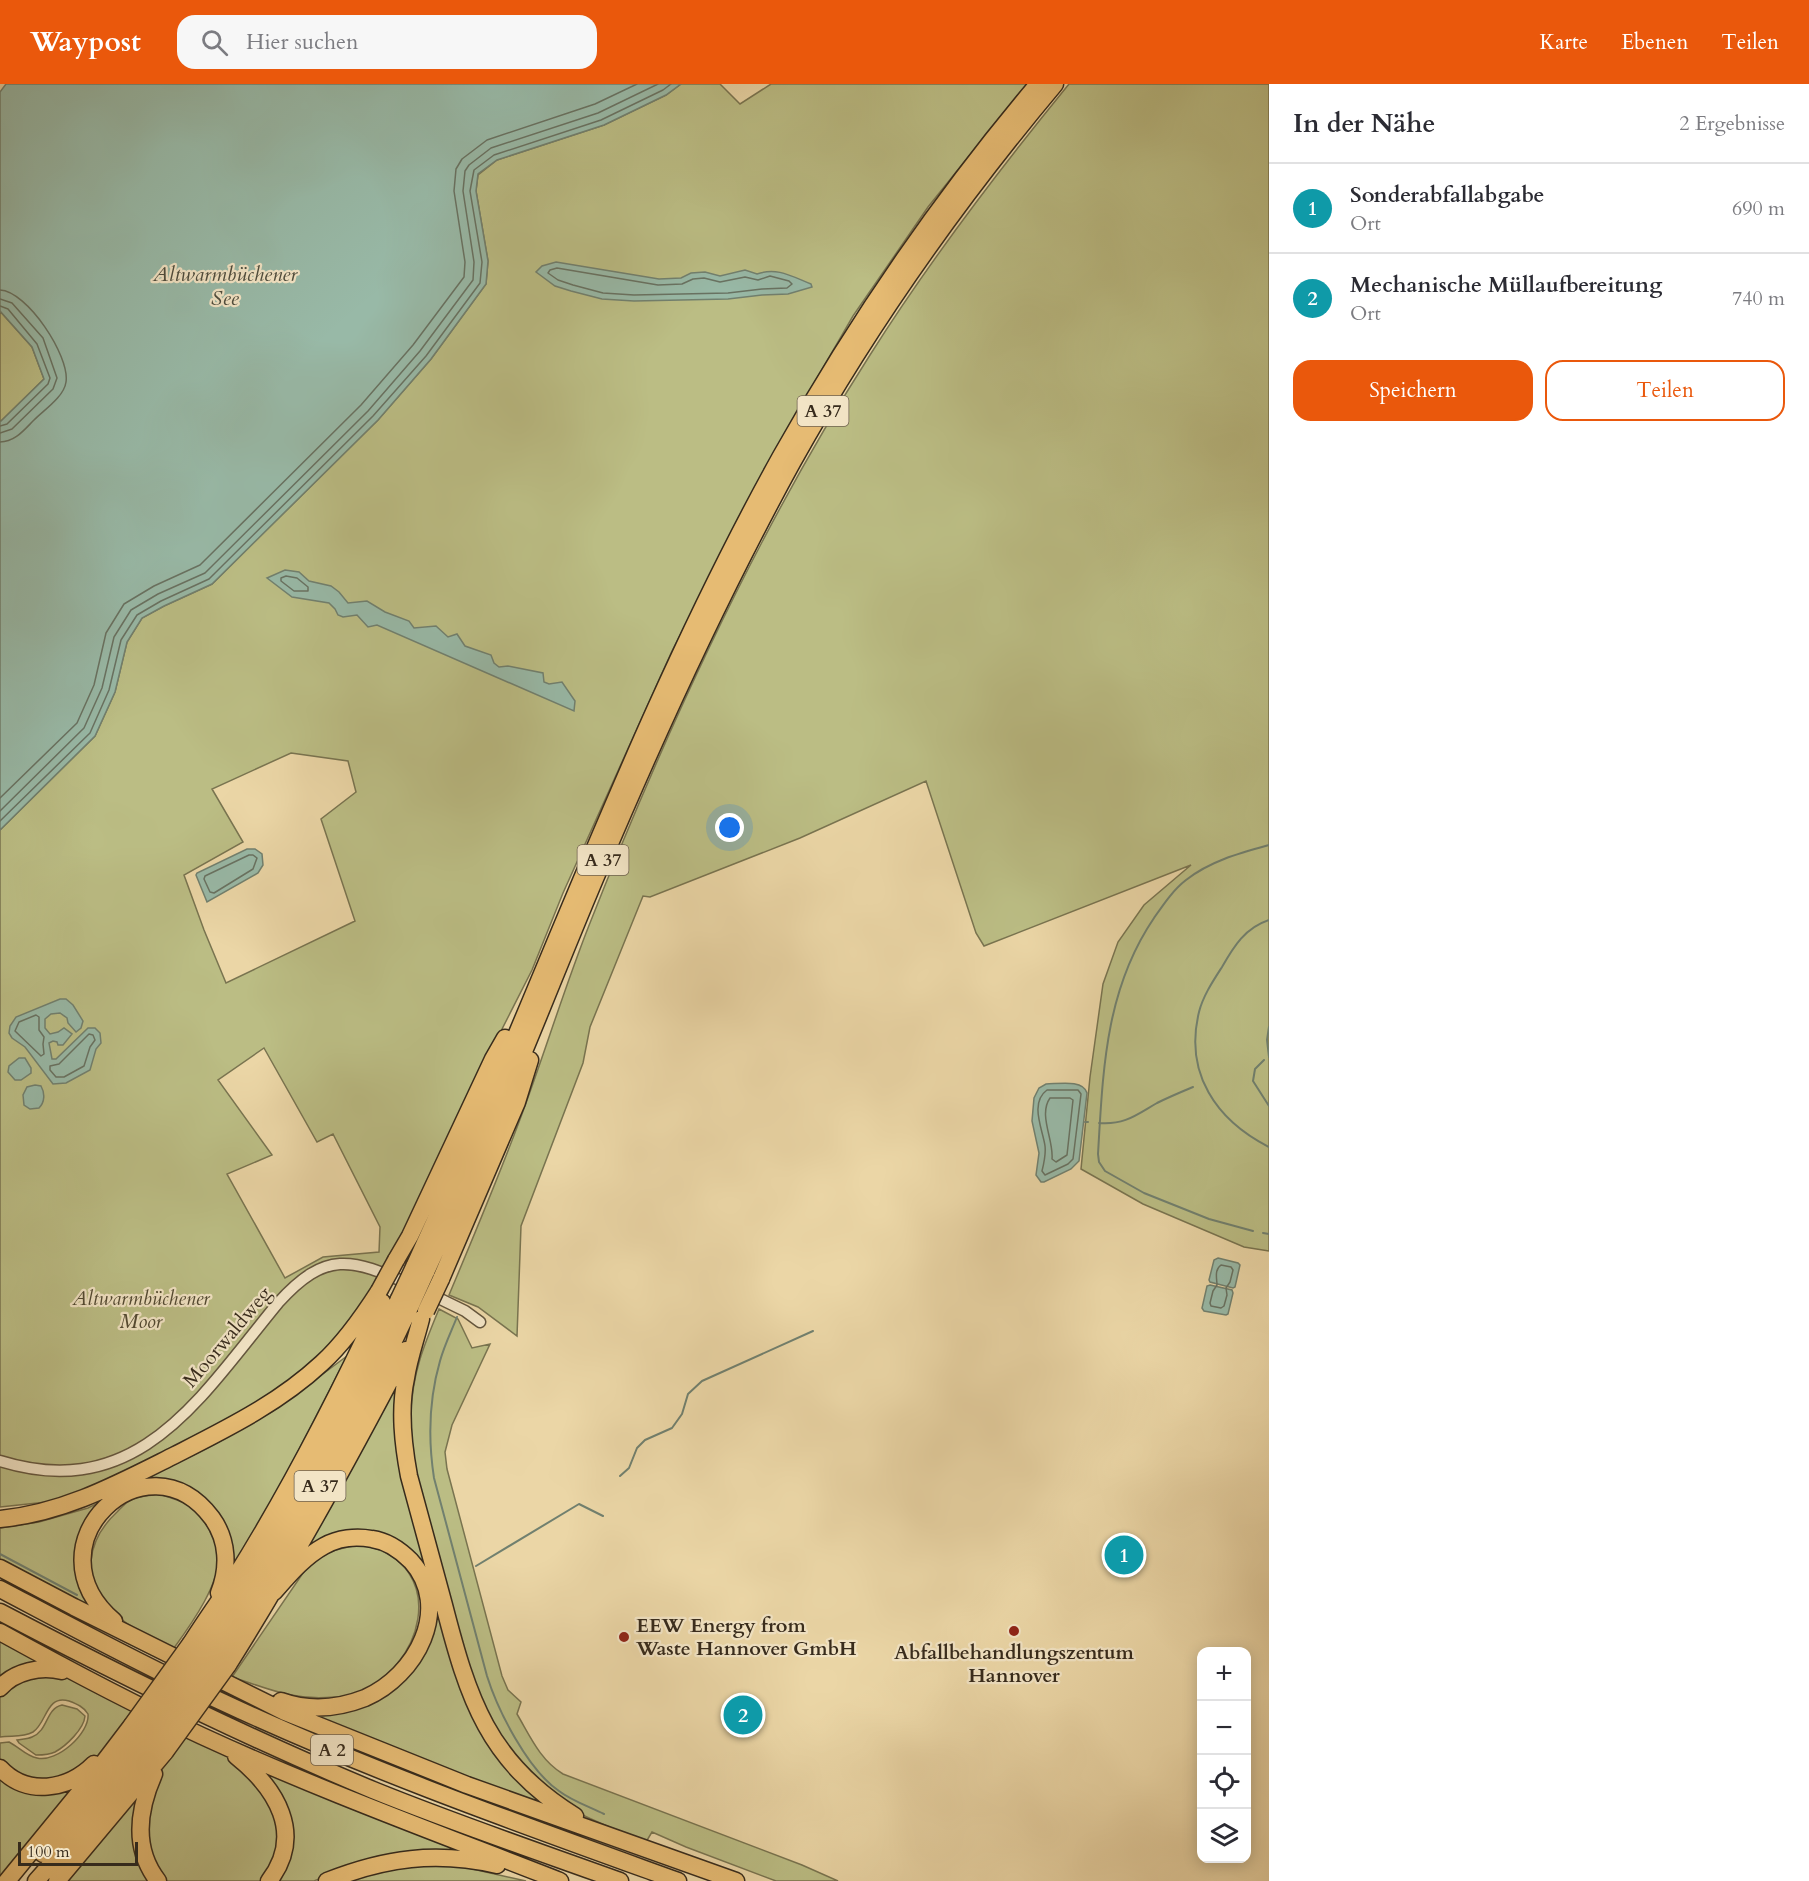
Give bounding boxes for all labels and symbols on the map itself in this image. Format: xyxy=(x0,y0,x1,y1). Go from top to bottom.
water label: Altwarmbüchener See xyxy=(152,260,298,313)
road number: A 37 xyxy=(798,396,848,426)
your location xyxy=(715,813,744,842)
road number: A 37 xyxy=(578,845,628,875)
street label: Moorwaldweg xyxy=(177,1280,278,1393)
park label: Altwarmbüchener Moor xyxy=(71,1285,211,1335)
road number: A 37 xyxy=(294,1471,346,1501)
pin: 1 xyxy=(1104,1532,1144,1578)
place label: EEW Energy from Waste Hannover GmbH xyxy=(635,1612,857,1662)
marker: Abfallbehandlungszentum Hannover xyxy=(1007,1624,1021,1638)
marker: EEW Energy from Waste Hannover GmbH xyxy=(617,1630,631,1644)
place label: Abfallbehandlungszentum Hannover xyxy=(894,1639,1135,1689)
pin: 2 xyxy=(724,1692,762,1738)
road number: A 2 xyxy=(311,1735,353,1765)
scale bar xyxy=(18,1839,138,1866)

